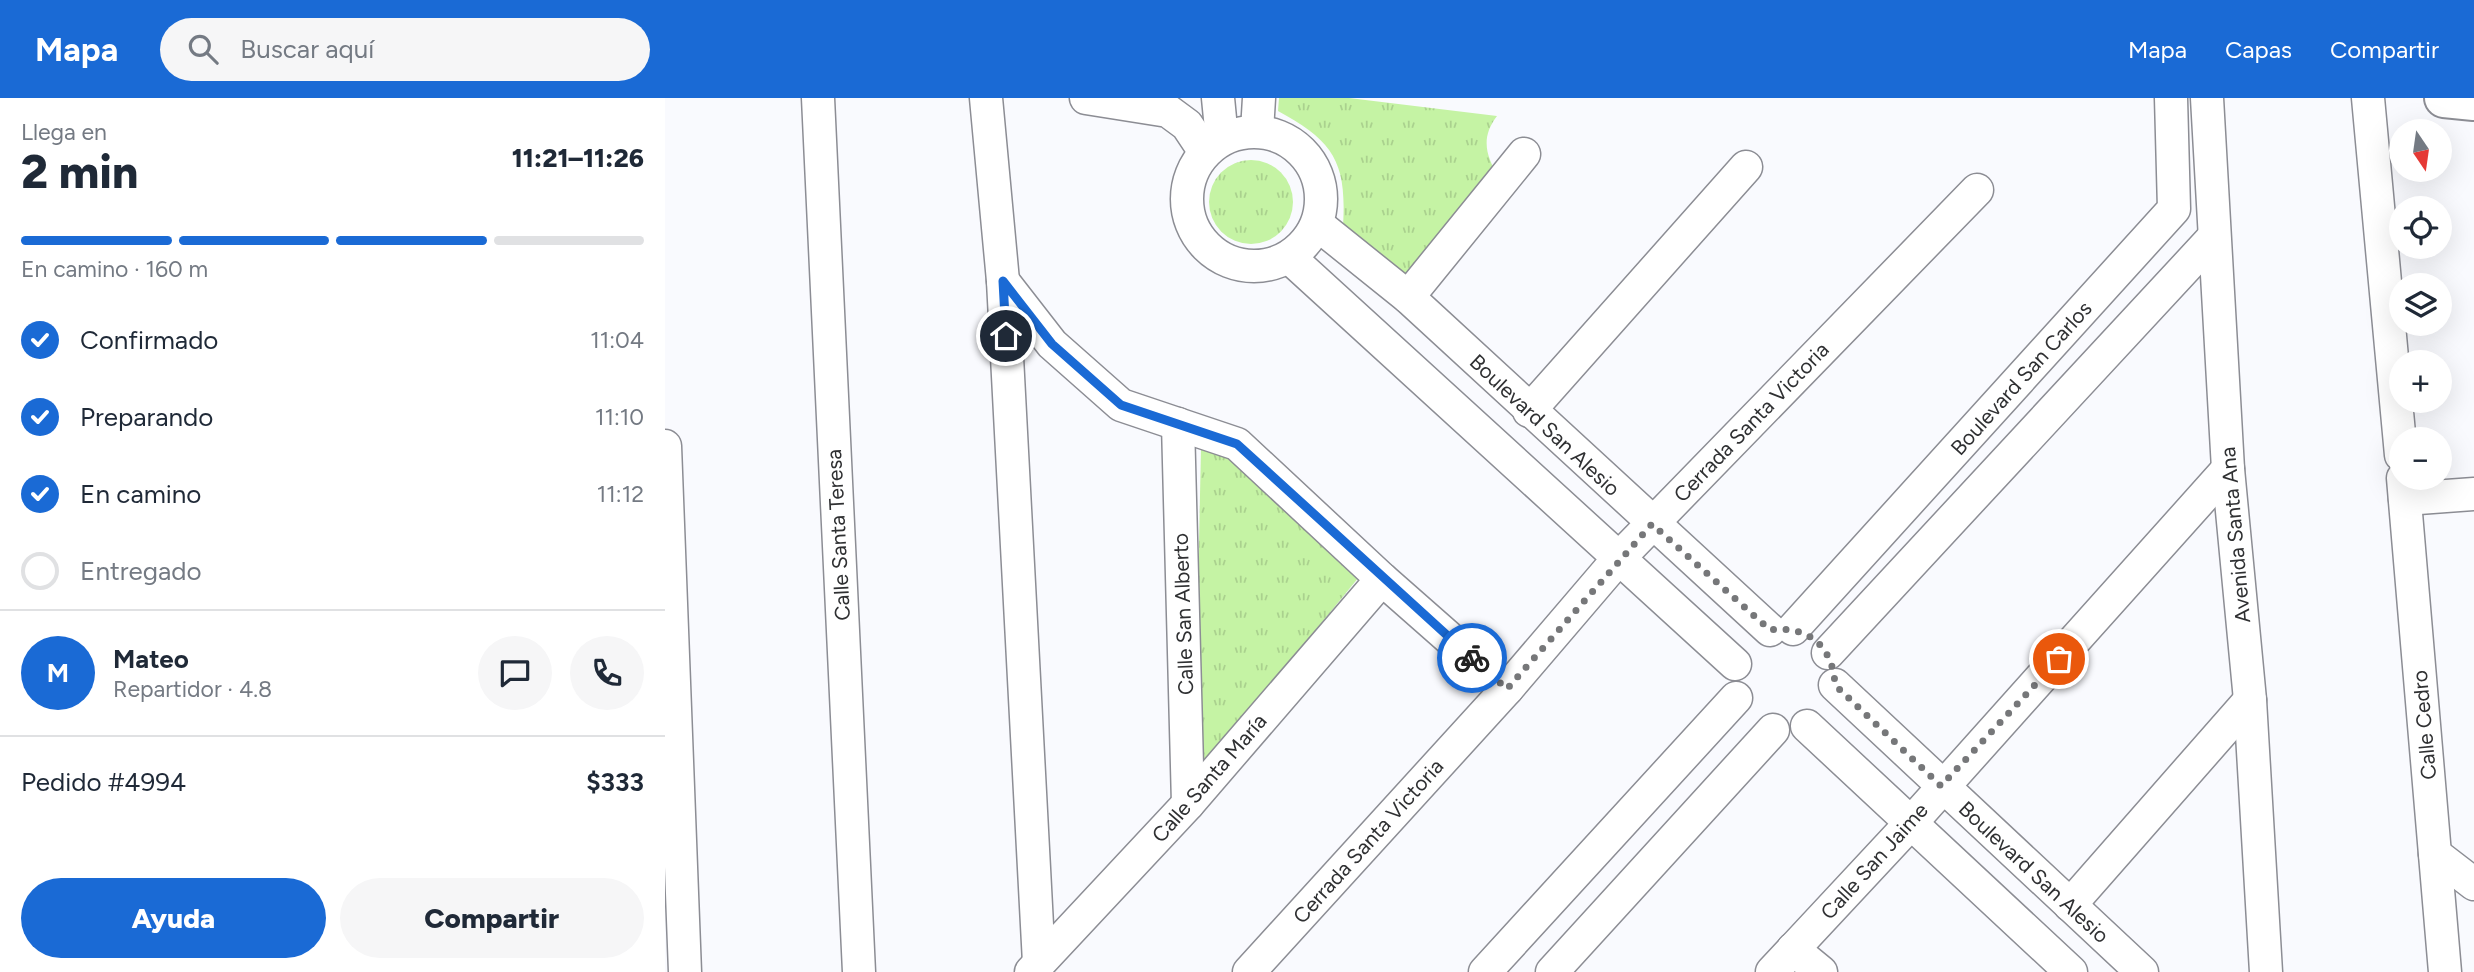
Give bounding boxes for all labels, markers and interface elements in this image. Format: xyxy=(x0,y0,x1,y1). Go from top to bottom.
search box xyxy=(160,18,650,81)
text: Mapa xyxy=(35,30,118,69)
icon: search xyxy=(184,30,222,68)
text: Buscar aquí xyxy=(240,33,374,65)
text: Mapa xyxy=(2128,35,2187,64)
text: Capas xyxy=(2225,35,2292,64)
text: Compartir xyxy=(2330,35,2439,64)
text: Llega en xyxy=(21,118,107,146)
north arrow xyxy=(2389,119,2452,182)
map controls xyxy=(2389,119,2452,490)
text: 11:21–11:26 xyxy=(512,142,644,174)
text: 2 min xyxy=(21,144,138,200)
button: locate xyxy=(2389,196,2452,259)
text: En camino · 160 m xyxy=(21,255,208,283)
button: layers xyxy=(2389,273,2452,336)
street label: Boulevard San Carlos xyxy=(1945,296,2097,460)
pin xyxy=(976,306,1036,366)
icon: home xyxy=(987,317,1025,355)
icon: check xyxy=(21,321,59,359)
text: Confirmado xyxy=(80,324,218,356)
text: 11:04 xyxy=(590,326,644,354)
street label: Cerrada Santa Victoria xyxy=(1668,337,1834,507)
street label: Boulevard San Alesio xyxy=(1465,349,1625,501)
button: + xyxy=(2389,350,2452,413)
icon: check xyxy=(21,398,59,436)
text: Preparando xyxy=(80,401,213,433)
text: 11:10 xyxy=(595,403,644,431)
button: − xyxy=(2389,427,2452,490)
street label: Avenida Santa Ana xyxy=(2215,446,2255,624)
street label: Calle Santa Teresa xyxy=(821,449,855,621)
icon: check xyxy=(21,475,59,513)
text: En camino xyxy=(80,478,201,510)
text: 11:12 xyxy=(597,480,644,508)
street label: Calle San Alberto xyxy=(1168,533,1198,695)
text: Entregado xyxy=(80,555,202,587)
courier xyxy=(1437,623,1507,693)
pin xyxy=(2029,629,2089,689)
button: chat xyxy=(478,636,552,710)
button: phone xyxy=(570,636,644,710)
icon: bike xyxy=(1453,639,1491,677)
icon: bag xyxy=(2040,640,2078,678)
text: Mateo xyxy=(113,643,189,675)
text: M xyxy=(47,657,69,689)
street label: Calle Cedro xyxy=(2407,669,2441,781)
text: Repartidor · 4.8 xyxy=(113,675,272,703)
street label: Calle Santa María xyxy=(1146,709,1272,847)
street label: Cerrada Santa Victoria xyxy=(1288,754,1448,928)
text: Pedido #4994 xyxy=(21,766,186,798)
text: $333 xyxy=(586,766,644,798)
street label: Boulevard San Alesio xyxy=(1954,796,2114,948)
street label: Calle San Jaime xyxy=(1815,798,1933,924)
button: Ayuda xyxy=(21,878,326,958)
button: Compartir xyxy=(340,878,644,958)

